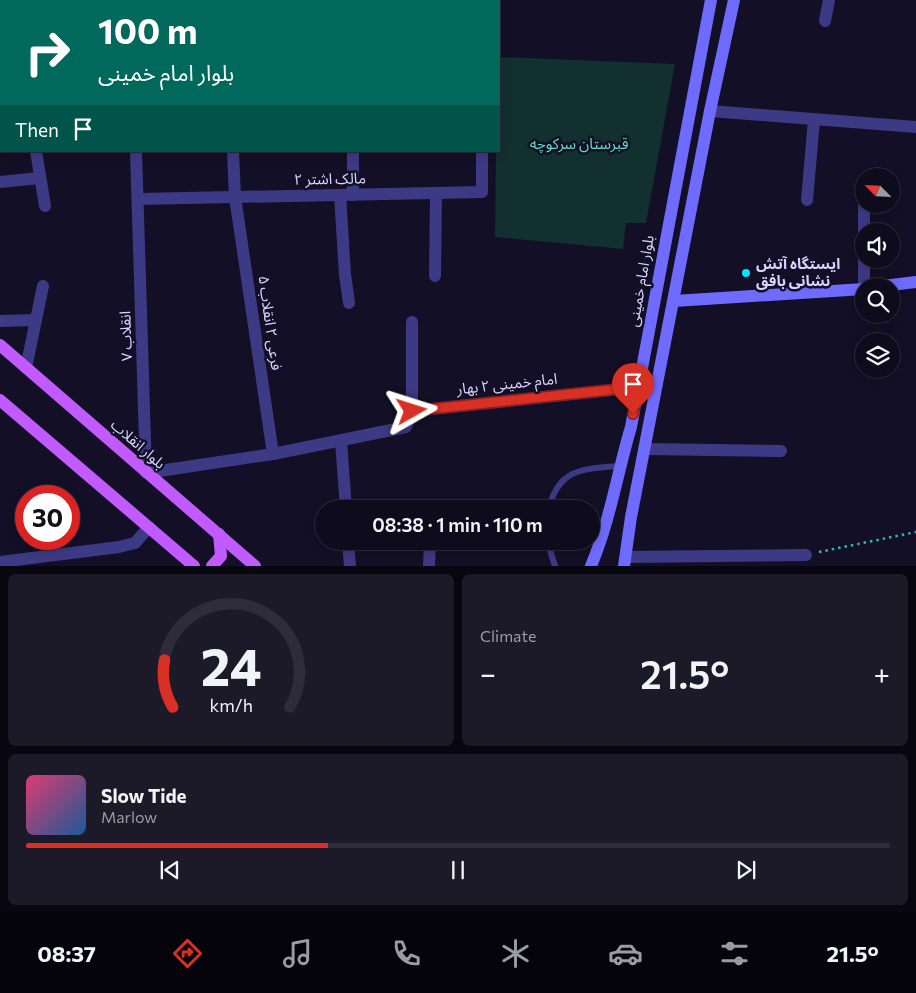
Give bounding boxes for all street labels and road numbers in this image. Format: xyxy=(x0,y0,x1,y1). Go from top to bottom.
street label: مالک اشتر ۲ xyxy=(294,168,366,189)
street label: بلوار امام خمینی xyxy=(623,234,660,329)
street label: فرعی ۲ انقلاب ۵ xyxy=(254,274,287,372)
street label: انقلاب ۷ xyxy=(115,311,135,362)
street label: امام خمینی ۲ بهار xyxy=(455,369,558,400)
street label: بلوار انقلاب xyxy=(107,415,170,473)

